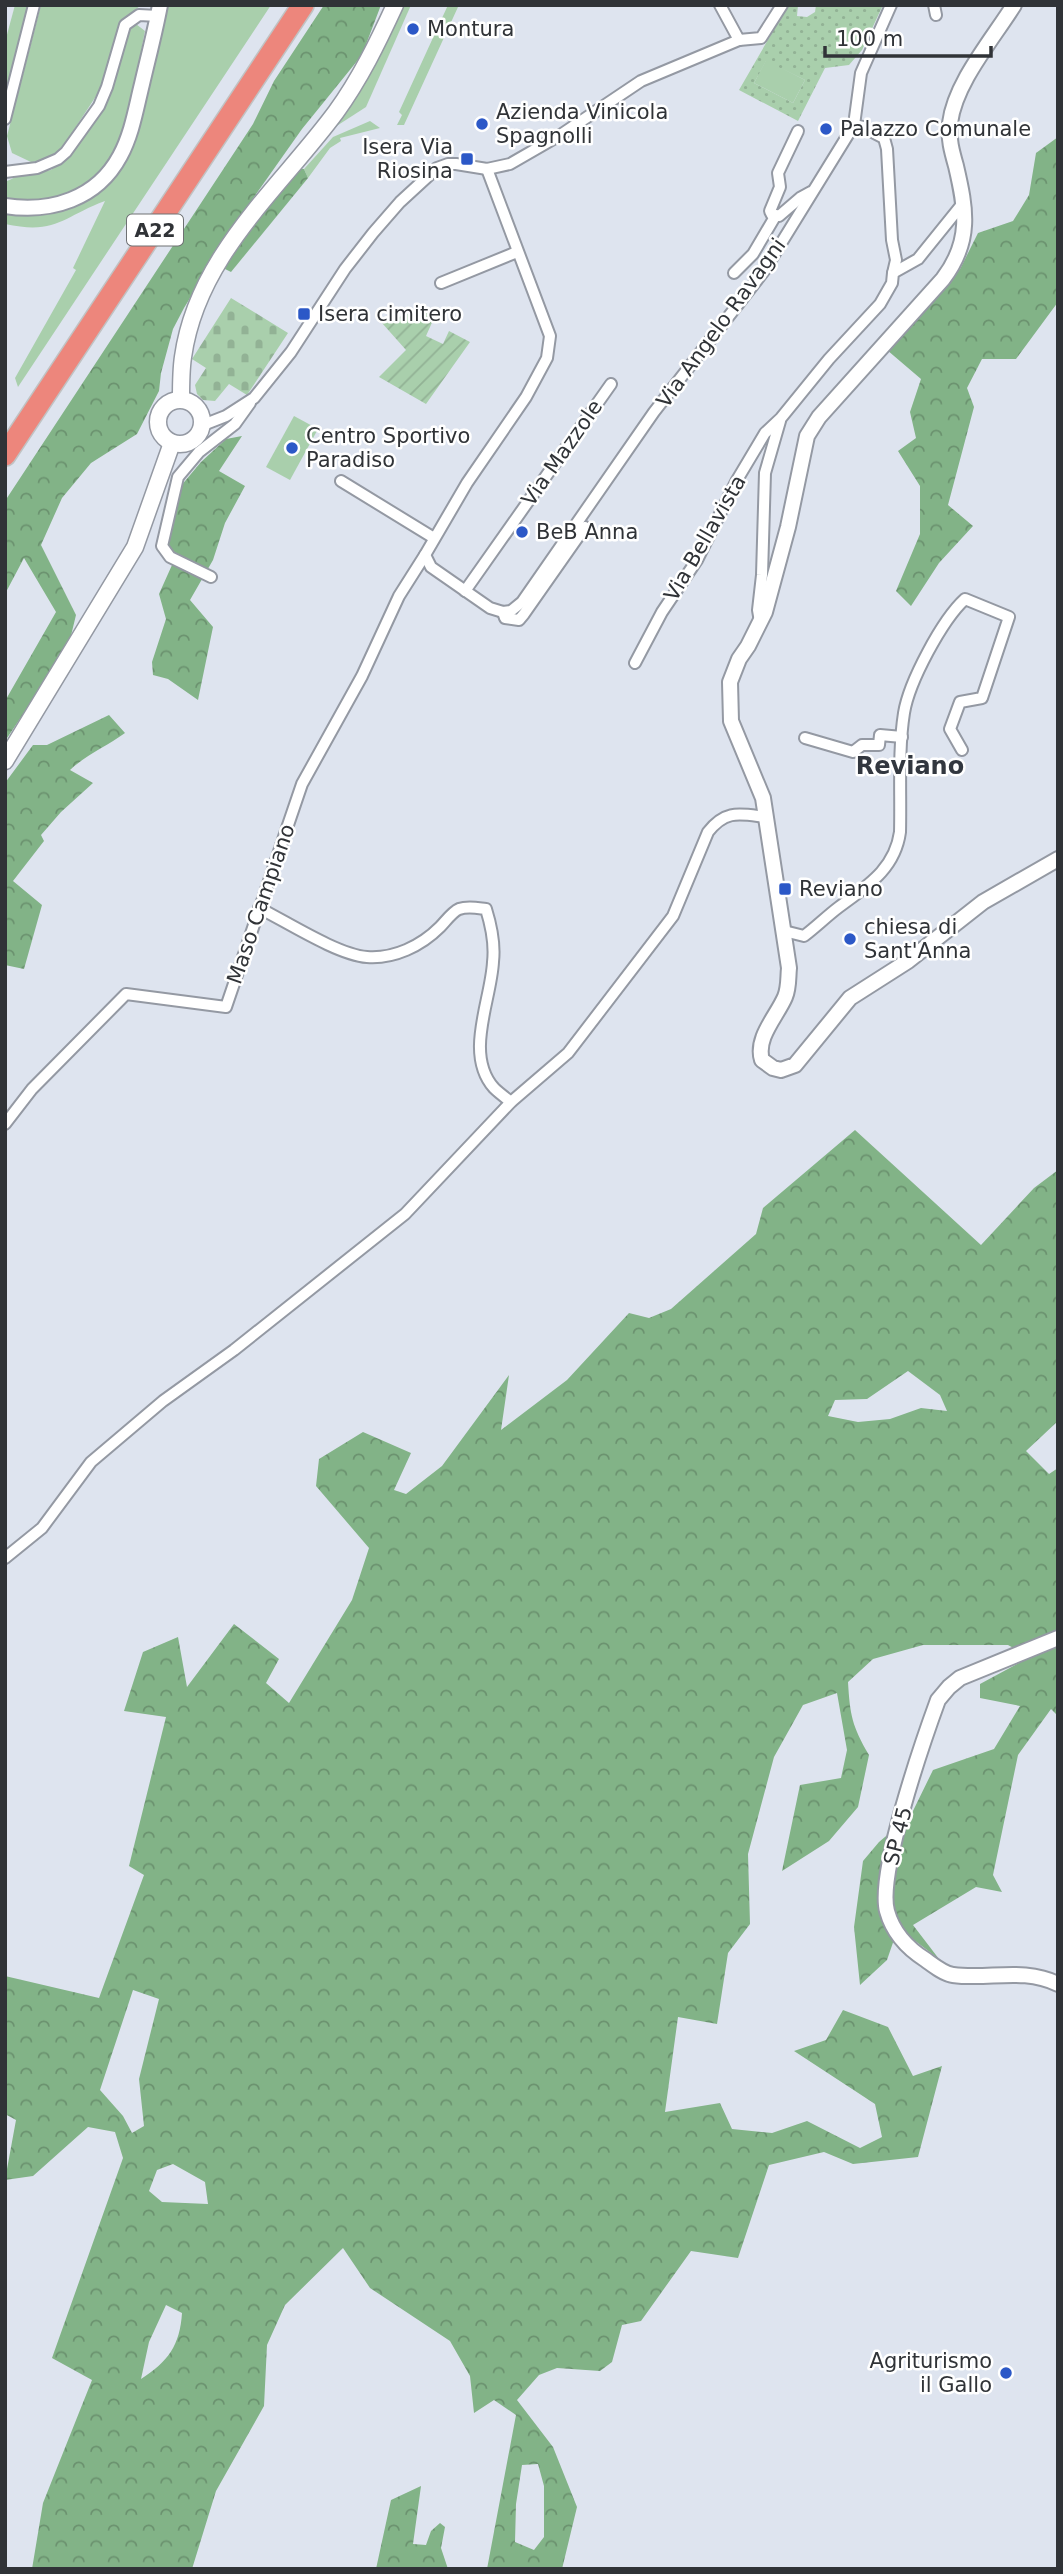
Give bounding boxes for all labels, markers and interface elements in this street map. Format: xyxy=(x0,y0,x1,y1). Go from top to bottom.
scale bar xyxy=(825,14,991,58)
place label: Montura xyxy=(427,17,514,41)
marker: Montura xyxy=(405,21,421,37)
text: 100 m xyxy=(836,27,903,51)
place label: Azienda Vinicola Spagnolli xyxy=(496,100,668,148)
marker: Azienda Vinicola Spagnolli xyxy=(474,116,490,132)
place label: Palazzo Comunale xyxy=(840,117,1031,141)
marker: Palazzo Comunale xyxy=(818,121,834,137)
place label: Isera Via Riosina xyxy=(362,135,453,183)
marker: Isera Via Riosina xyxy=(459,151,475,167)
road number: A22 xyxy=(127,214,183,246)
street label: Via Angelo Ravagni xyxy=(652,234,790,412)
place label: Isera cimitero xyxy=(318,302,462,326)
marker: Isera cimitero xyxy=(296,306,312,322)
street label: Via Mazzole xyxy=(517,395,607,511)
place label: Centro Sportivo Paradiso xyxy=(306,424,470,472)
marker: Centro Sportivo Paradiso xyxy=(284,440,300,456)
street label: Via Bellavista xyxy=(659,471,751,605)
place label: BeB Anna xyxy=(536,520,638,544)
marker: BeB Anna xyxy=(514,524,530,540)
district label: Reviano xyxy=(856,752,964,780)
street label: Maso Campiano xyxy=(222,821,300,987)
place label: Reviano xyxy=(799,877,883,901)
marker: Reviano xyxy=(777,881,793,897)
place label: chiesa di Sant'Anna xyxy=(864,915,971,963)
marker: chiesa di Sant'Anna xyxy=(842,931,858,947)
street label: SP 45 xyxy=(879,1804,917,1868)
place label: Agriturismo il Gallo xyxy=(870,2349,992,2397)
marker: Agriturismo il Gallo xyxy=(998,2365,1014,2381)

